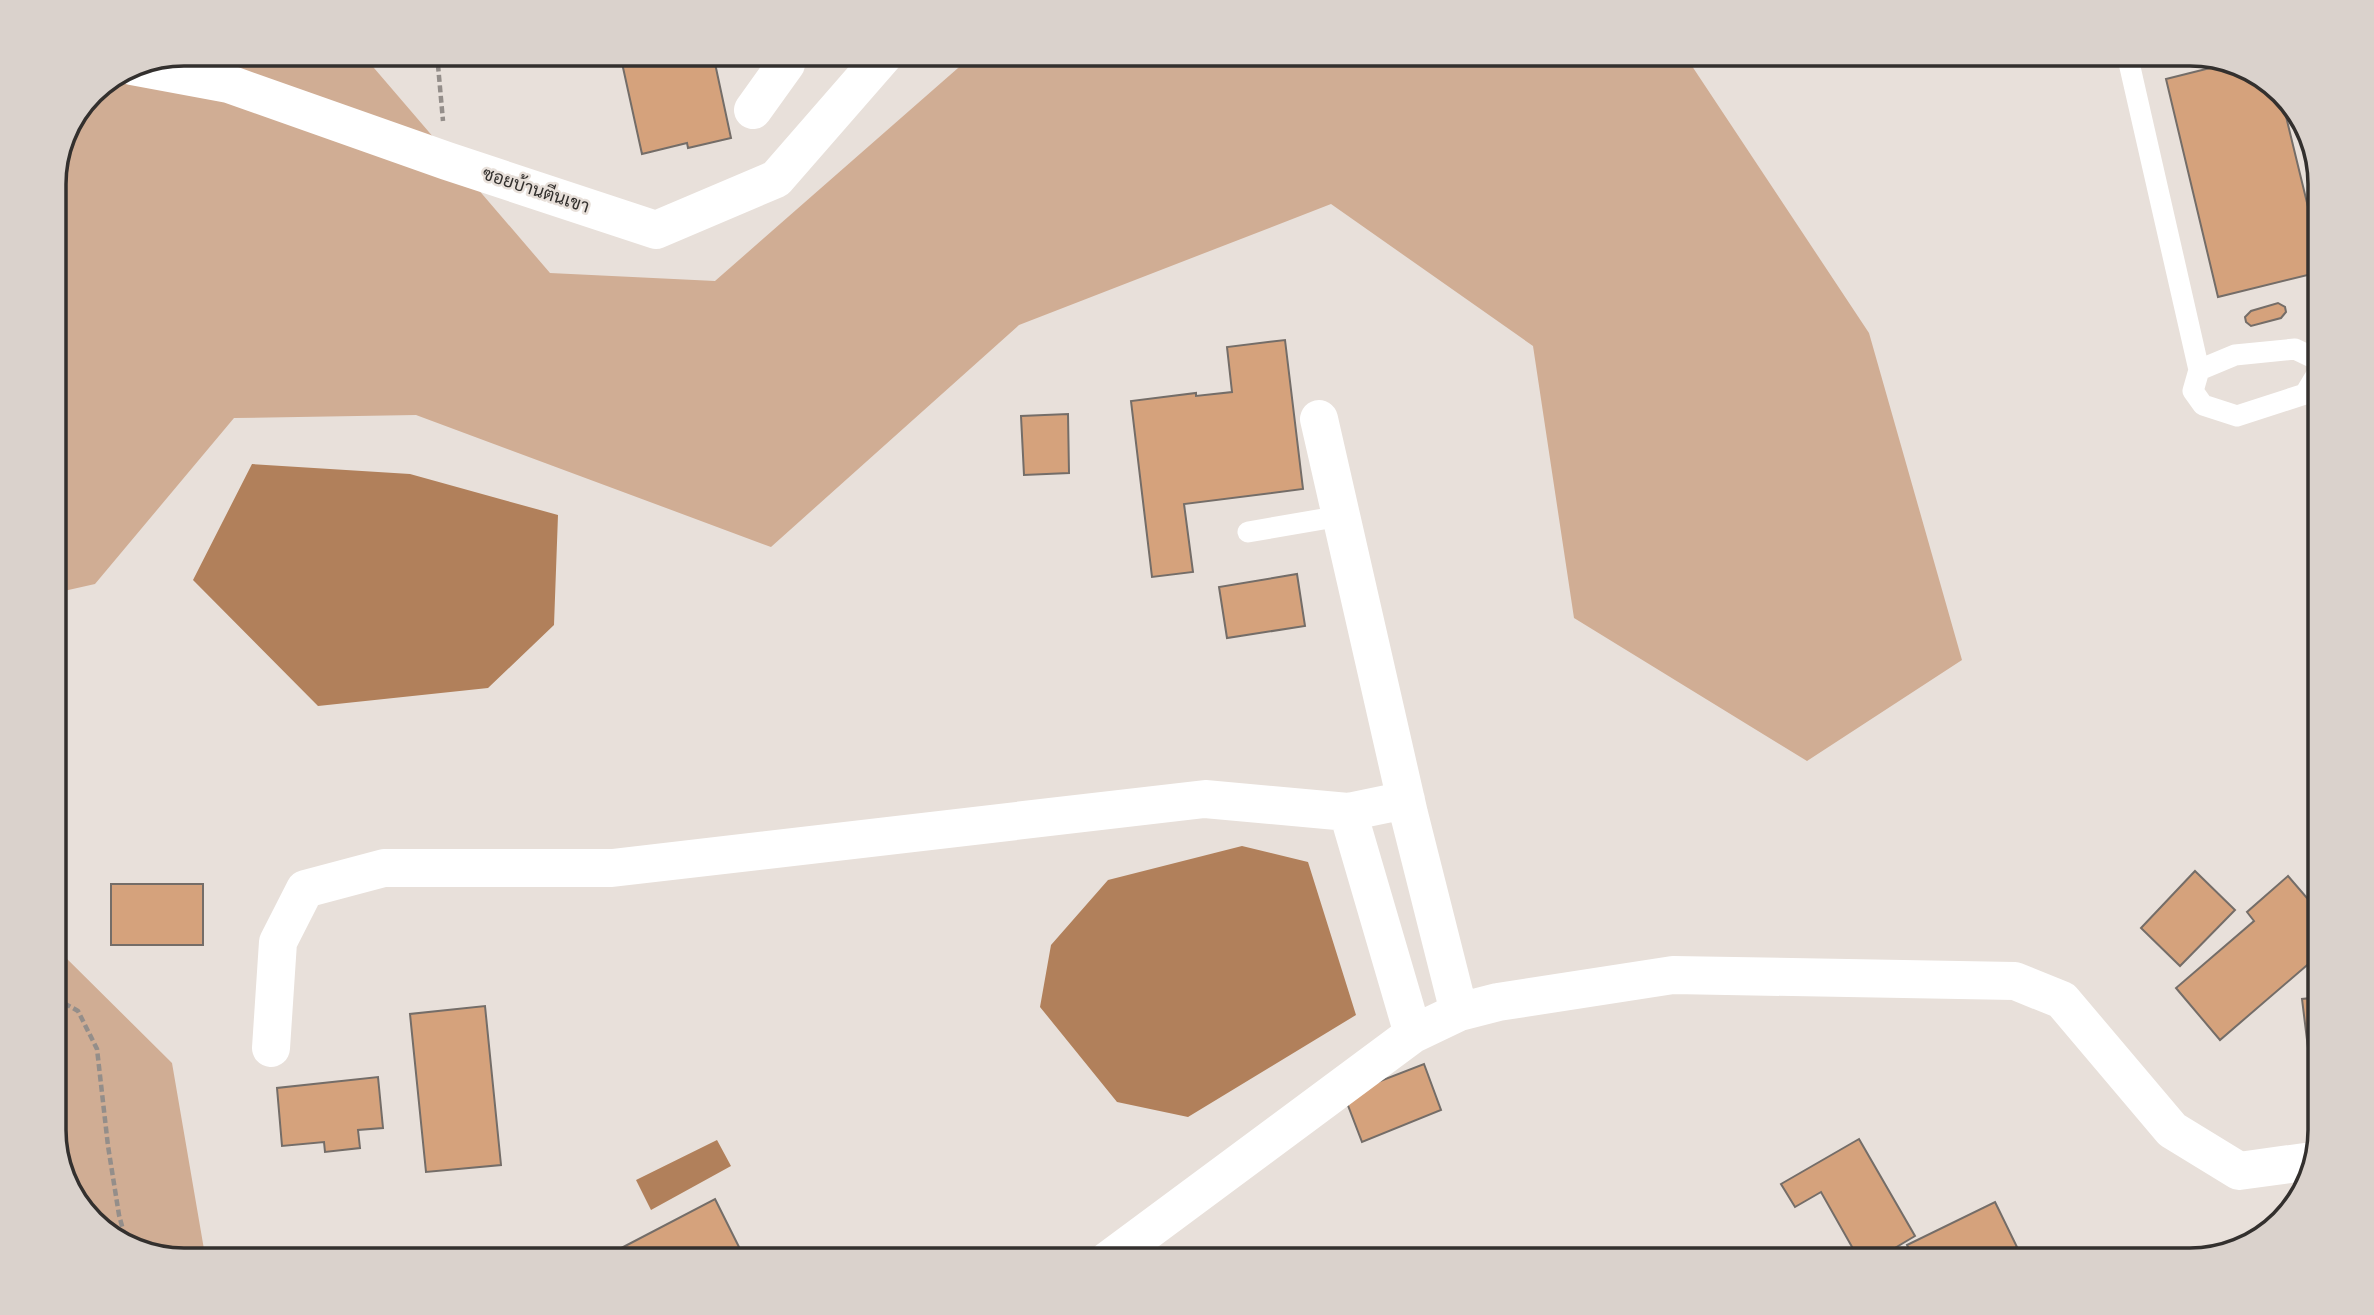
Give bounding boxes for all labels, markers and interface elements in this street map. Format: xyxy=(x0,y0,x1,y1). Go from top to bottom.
street label: ซอยบ้านตีนเขา xyxy=(479,160,593,220)

